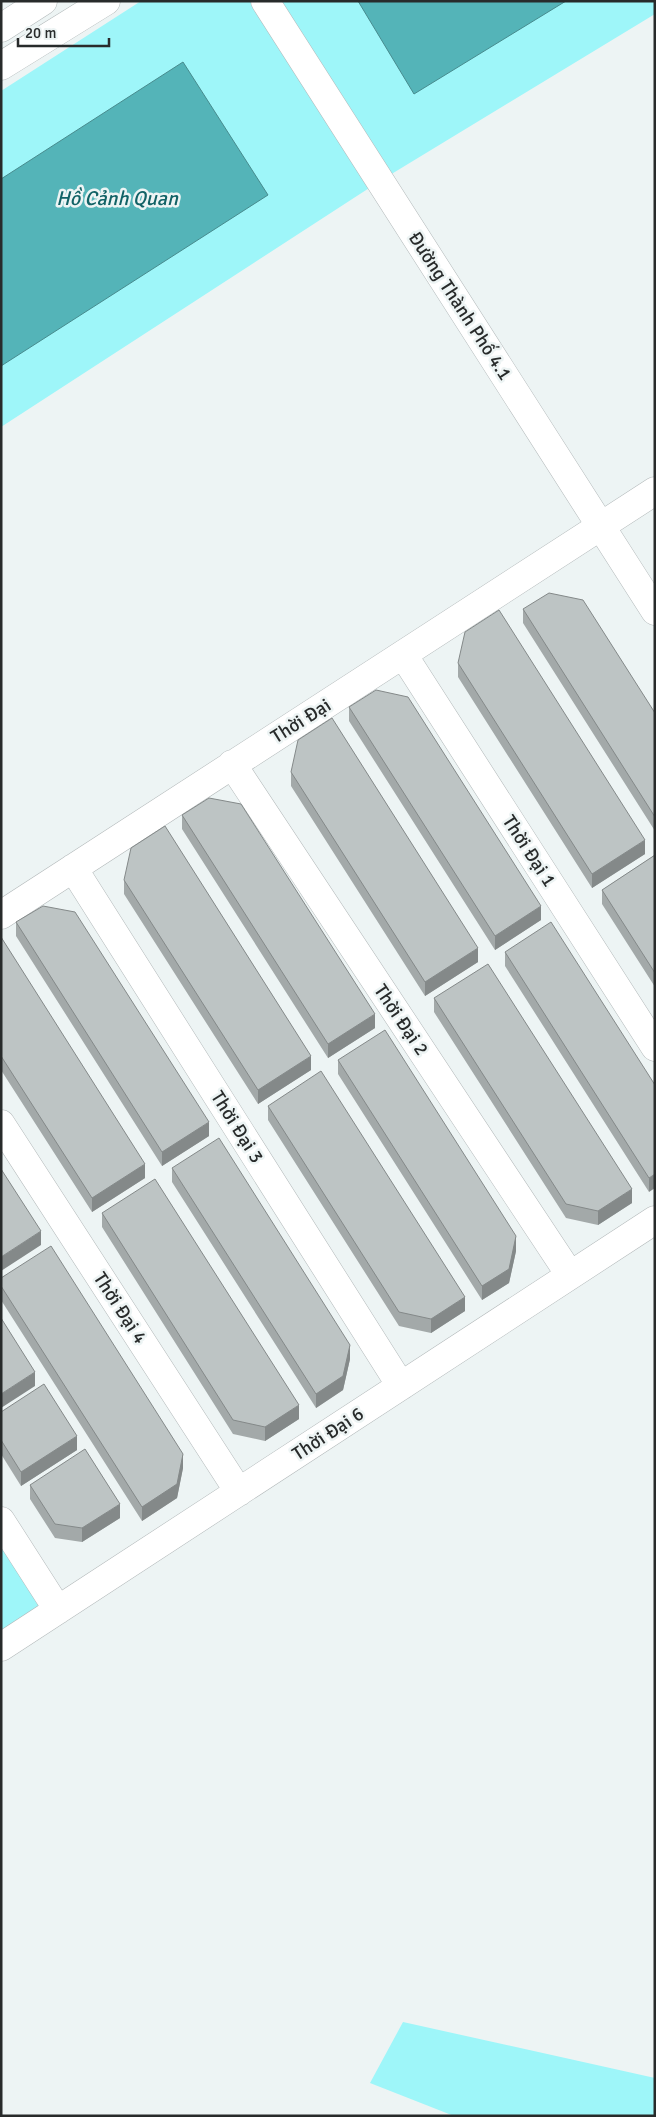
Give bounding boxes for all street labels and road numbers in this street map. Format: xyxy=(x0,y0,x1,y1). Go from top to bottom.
street label: Đường Thành Phố 4.1 xyxy=(403,227,517,385)
street label: Thời Đại xyxy=(267,693,335,749)
street label: Thời Đại 1 xyxy=(497,811,561,891)
street label: Thời Đại 2 xyxy=(368,980,434,1060)
street label: Thời Đại 3 xyxy=(205,1086,269,1168)
street label: Thời Đại 4 xyxy=(88,1268,152,1348)
street label: Thời Đại 6 xyxy=(288,1402,368,1466)

